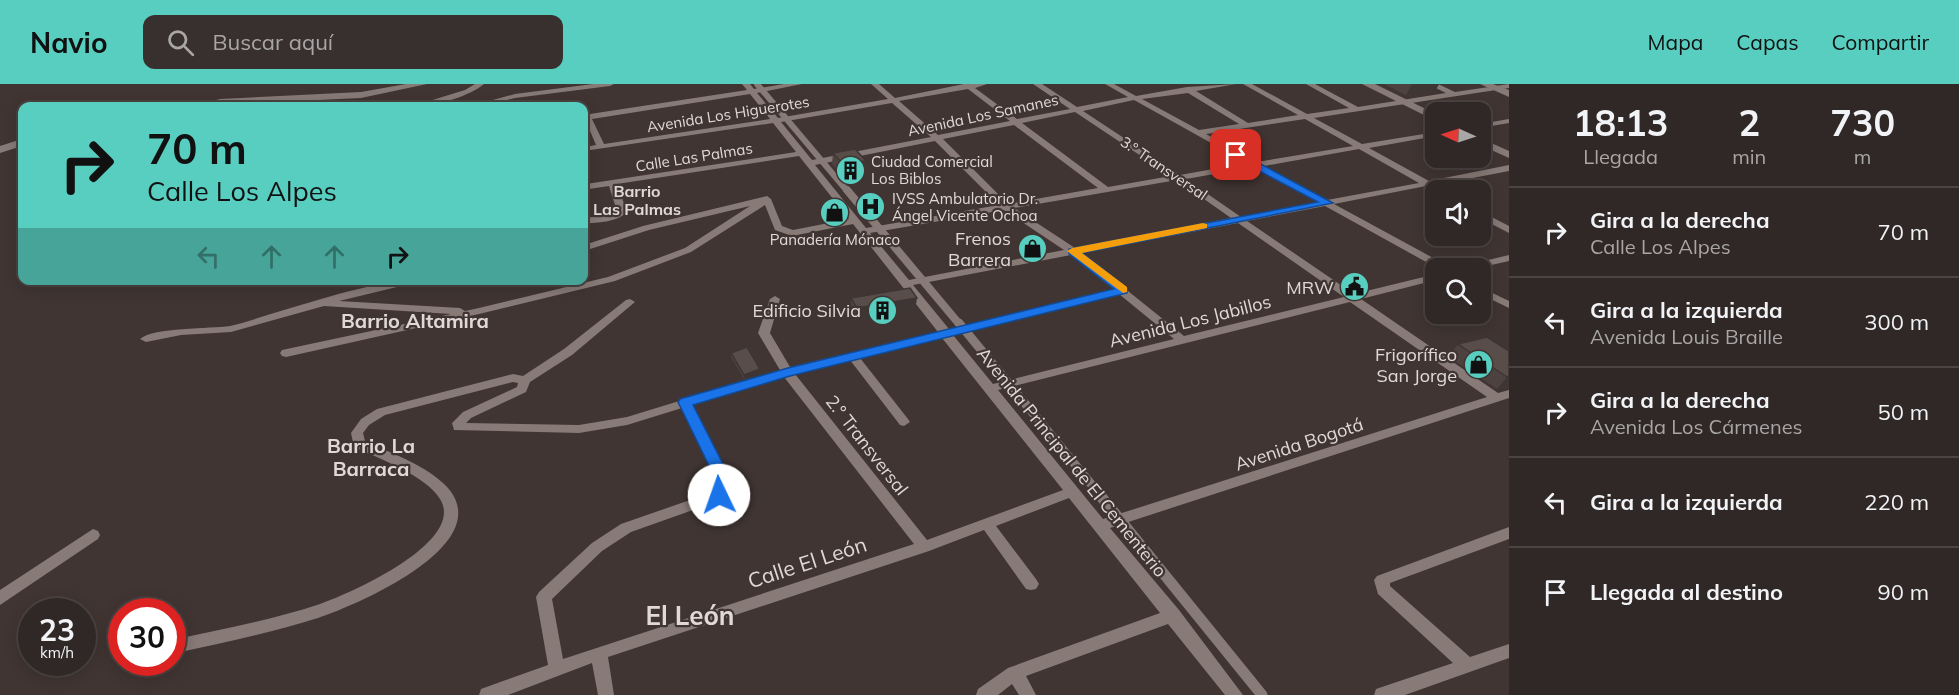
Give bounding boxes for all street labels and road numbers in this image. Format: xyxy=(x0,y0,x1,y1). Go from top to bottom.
street label: Avenida Los Samanes xyxy=(906,90,1060,140)
street label: Avenida Los Higuerotes xyxy=(645,92,811,136)
street label: 3.° Transversal xyxy=(1117,132,1211,204)
street label: Calle Las Palmas xyxy=(634,138,754,176)
street label: Avenida Los Jabillos xyxy=(1107,290,1274,352)
street label: Avenida Principal de El Cementerio xyxy=(972,342,1172,582)
street label: 2.° Transversal xyxy=(821,390,913,500)
street label: Avenida Bogotá xyxy=(1232,412,1366,476)
street label: Calle El León xyxy=(744,531,870,593)

